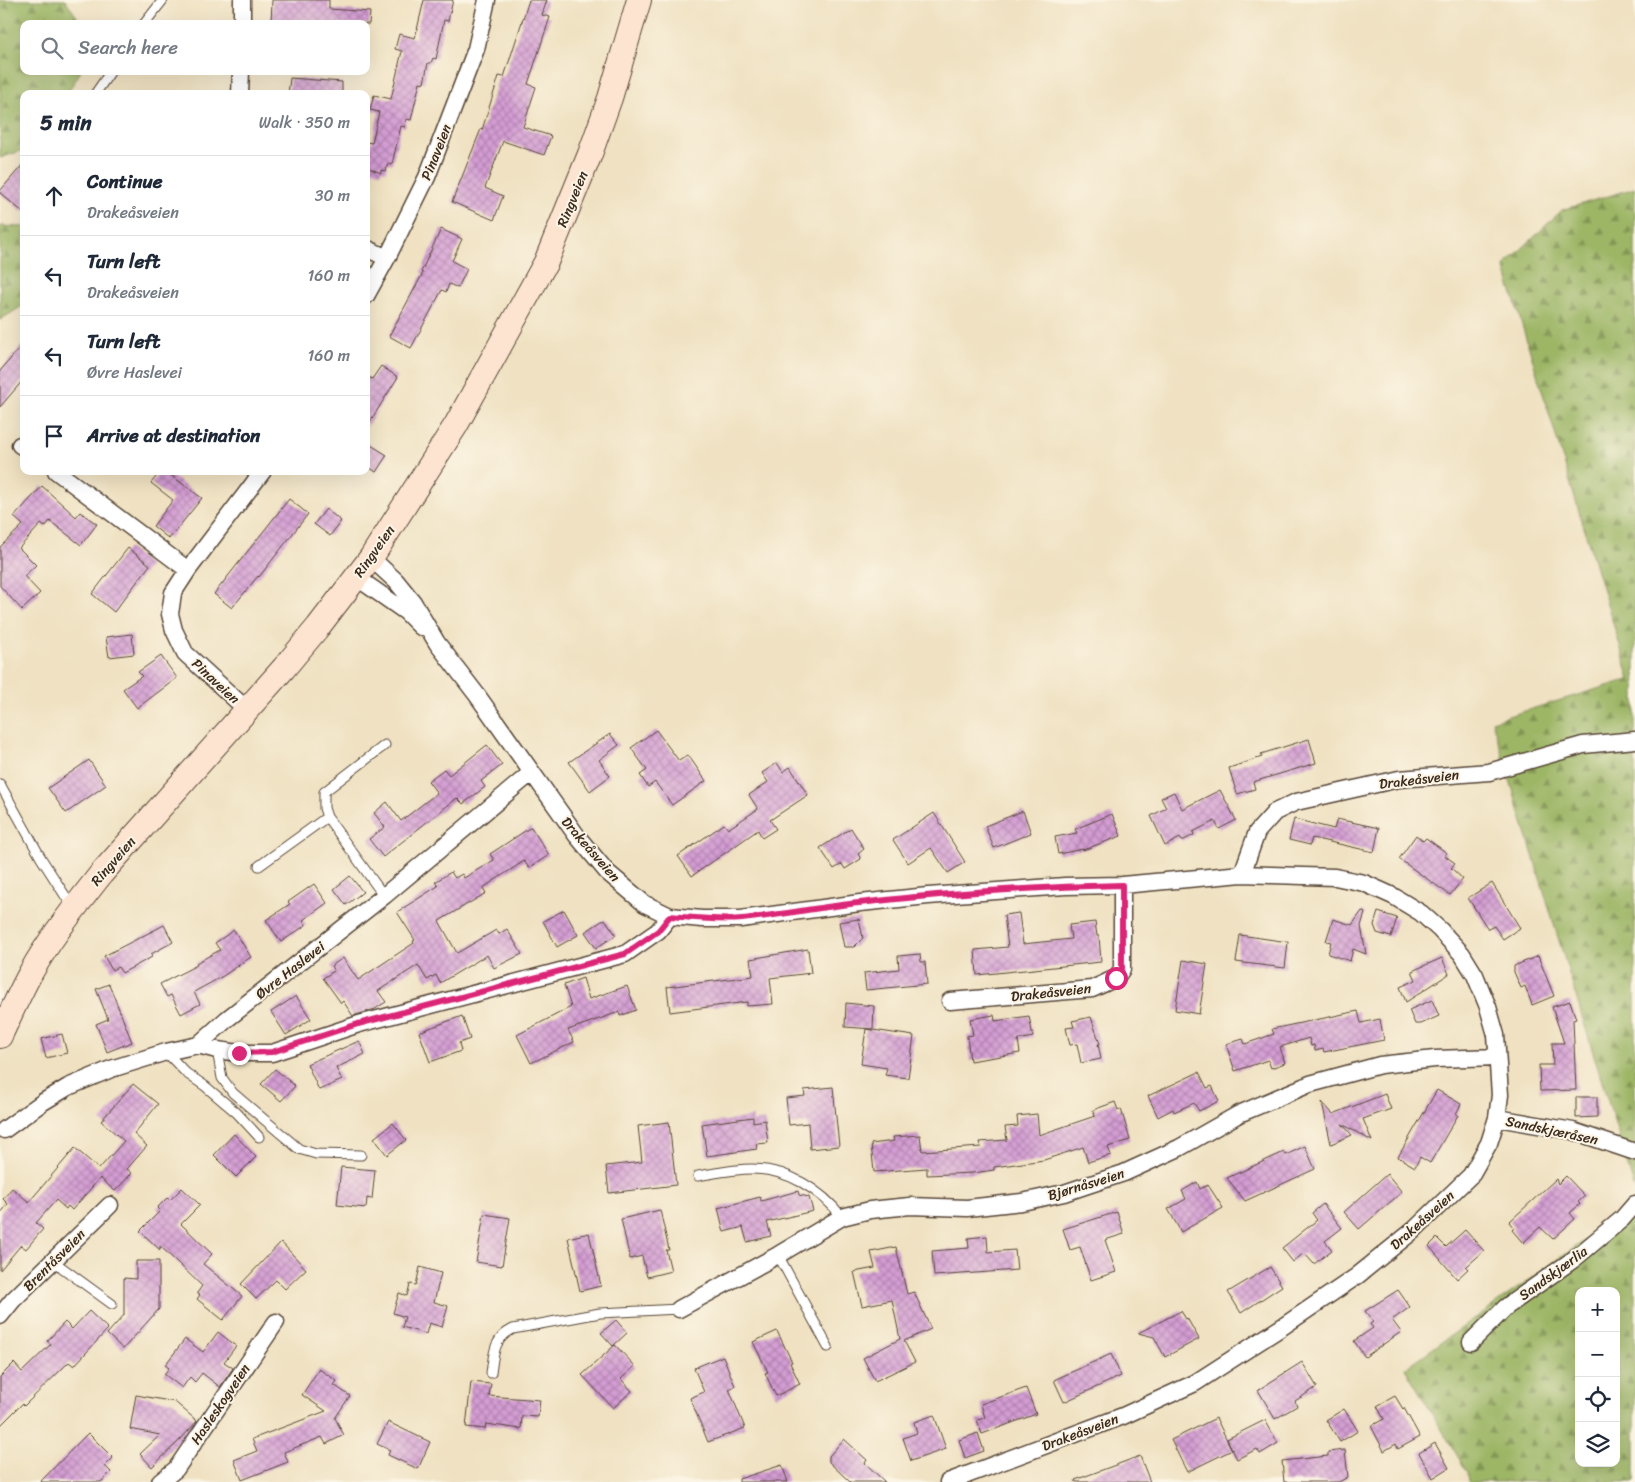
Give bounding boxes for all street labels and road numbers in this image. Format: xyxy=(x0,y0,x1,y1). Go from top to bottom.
street label: Pinaveien xyxy=(414,120,459,184)
street label: Ringveien xyxy=(550,167,595,231)
street label: Ringveien xyxy=(347,519,402,583)
street label: Pinaveien xyxy=(186,652,246,711)
street label: Drakeåsveien xyxy=(1378,762,1461,797)
street label: Drakeåsveien xyxy=(555,811,627,888)
street label: Ringveien xyxy=(84,830,143,892)
street label: Øvre Haslevei xyxy=(250,934,332,1006)
street label: Drakeåsveien xyxy=(1010,976,1093,1009)
street label: Sandskjæråsen xyxy=(1503,1109,1601,1153)
street label: Bjørnåsveien xyxy=(1045,1161,1128,1208)
street label: Drakeåsveien xyxy=(1384,1184,1461,1257)
street label: Brentåsveien xyxy=(17,1223,92,1298)
street label: Sandskjærlia xyxy=(1513,1239,1594,1307)
street label: Hasleskogveien xyxy=(184,1358,257,1450)
street label: Drakeåsveien xyxy=(1038,1406,1123,1459)

